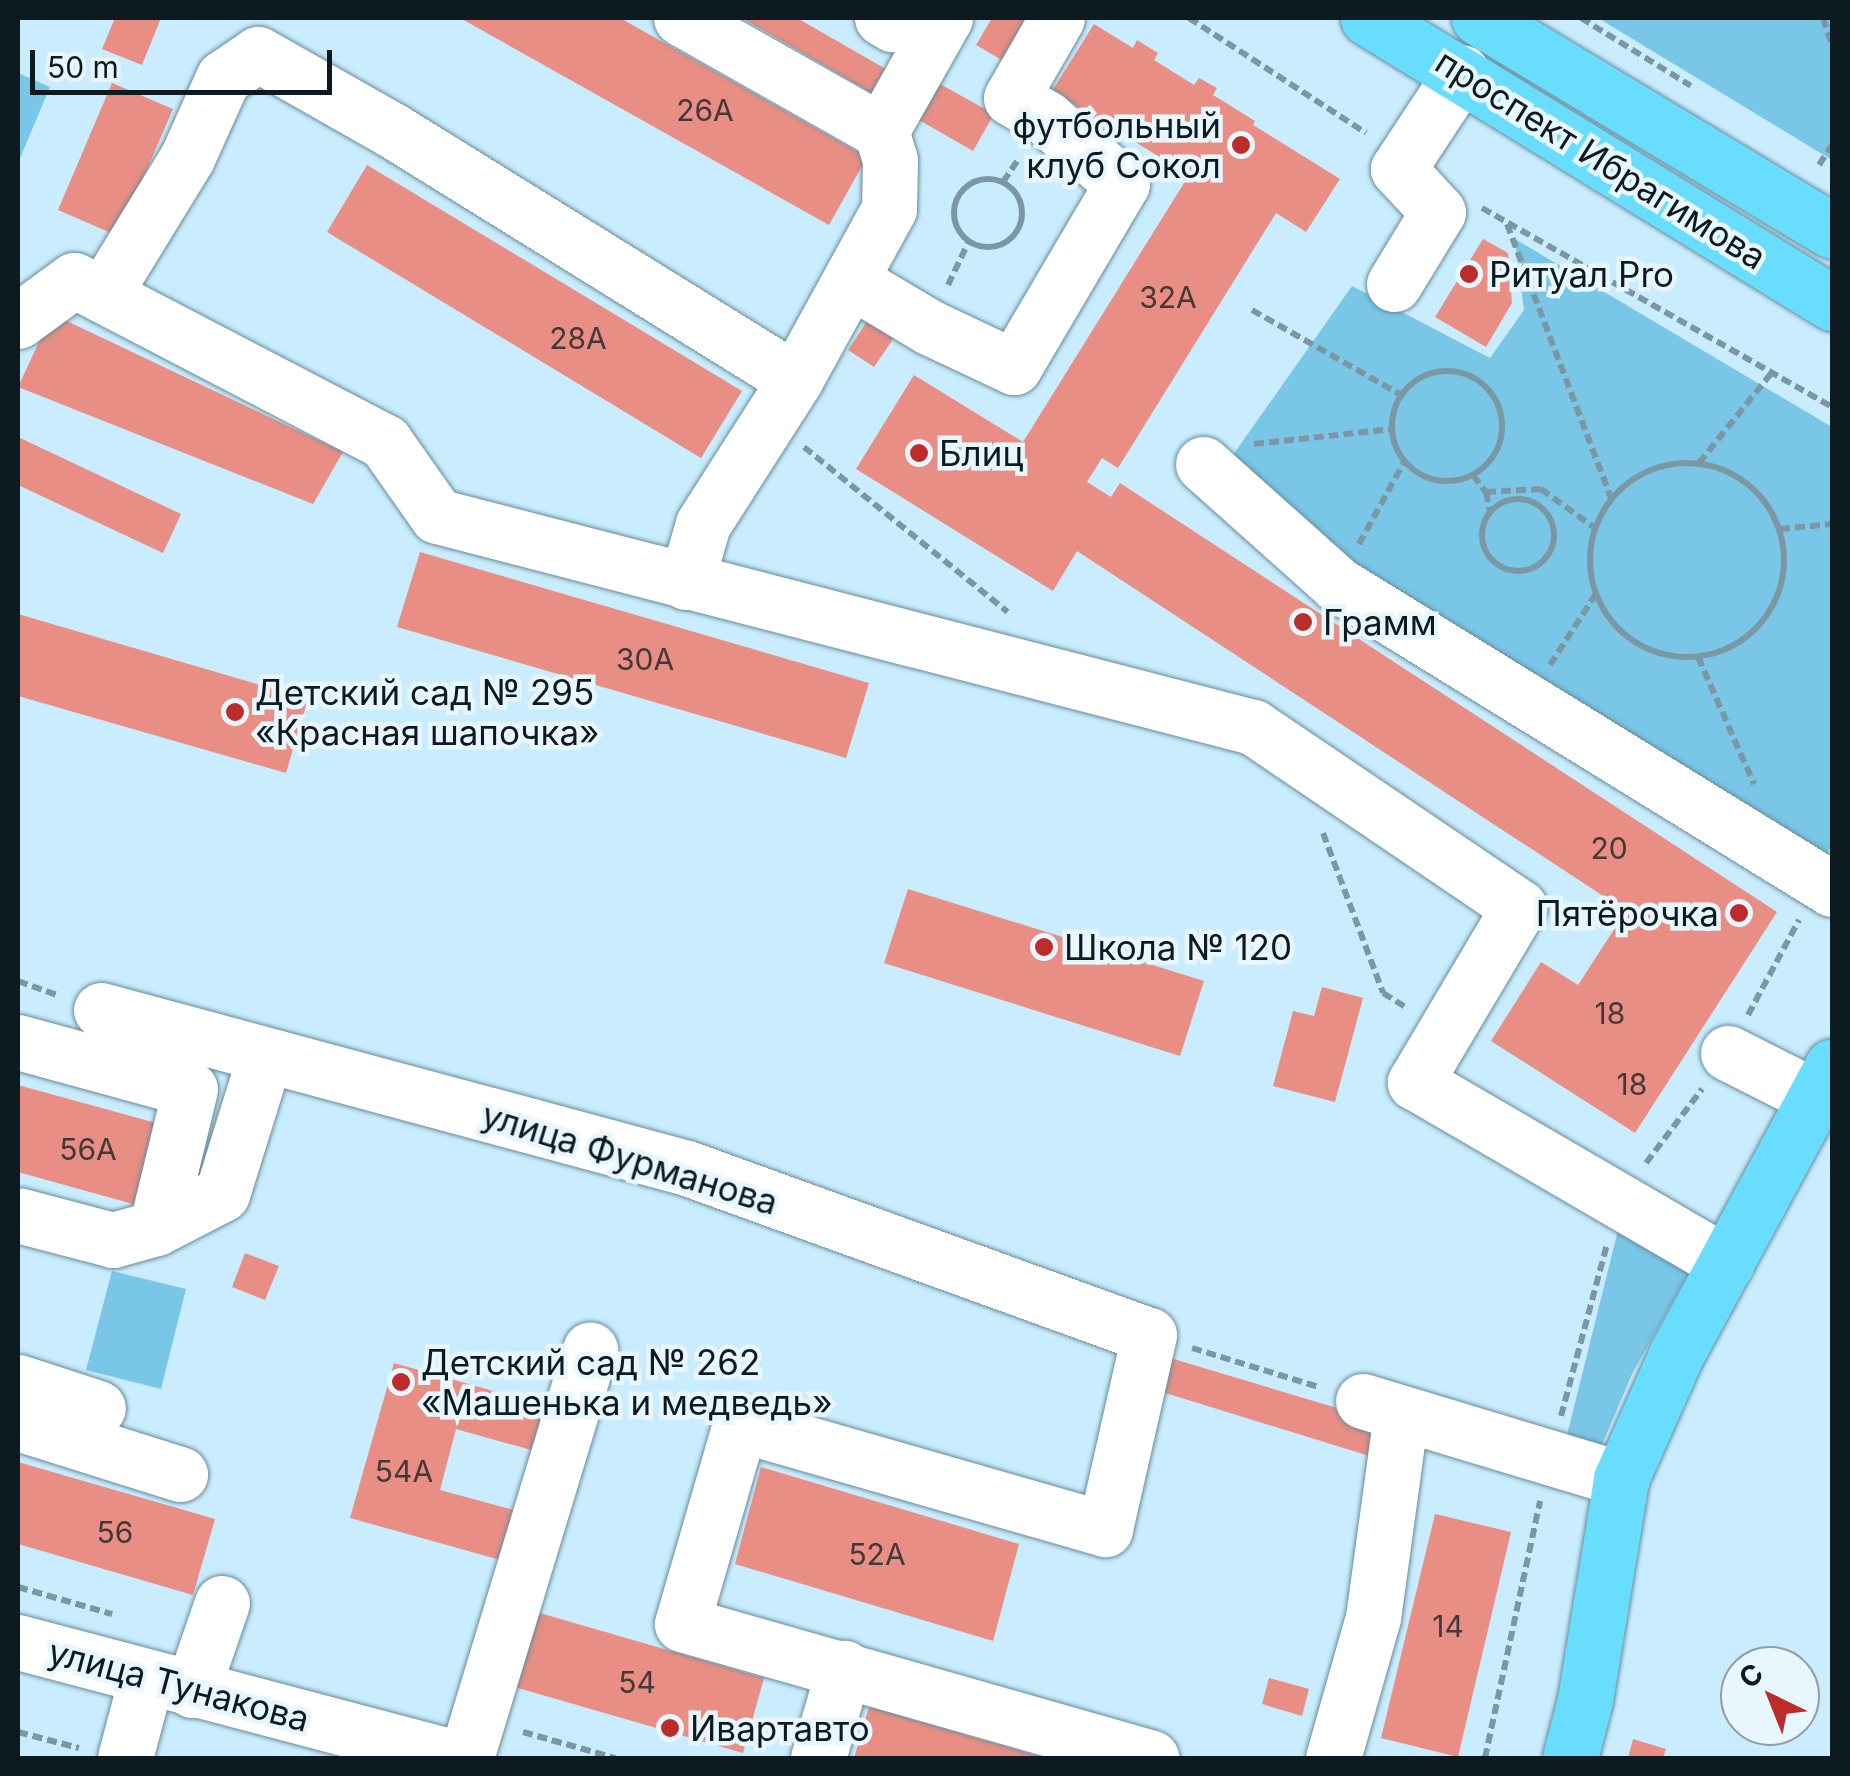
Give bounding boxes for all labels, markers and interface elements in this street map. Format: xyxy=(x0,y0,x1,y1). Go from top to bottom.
scale bar xyxy=(35,30,338,92)
street label: проспект Ибрагимова xyxy=(1428,40,1774,278)
text: 50 m xyxy=(47,49,119,85)
house number: 26А xyxy=(676,92,734,128)
place label: футбольный клуб Сокол xyxy=(1012,104,1221,186)
marker: футбольный клуб Сокол xyxy=(1230,134,1252,156)
place label: Ритуал Pro xyxy=(1489,253,1674,295)
marker: Ритуал Pro xyxy=(1458,263,1480,285)
house number: 32А xyxy=(1139,279,1197,315)
house number: 28А xyxy=(549,320,607,356)
place label: Блиц xyxy=(939,432,1023,474)
marker: Блиц xyxy=(908,442,930,464)
place label: Грамм xyxy=(1323,601,1437,643)
marker: Грамм xyxy=(1292,611,1314,633)
house number: 30А xyxy=(616,641,674,677)
place label: Детский сад № 295 «Красная шапочка» xyxy=(255,671,599,753)
marker: Детский сад № 295 «Красная шапочка» xyxy=(224,701,246,723)
house number: 20 xyxy=(1590,830,1628,866)
place label: Пятёрочка xyxy=(1536,892,1719,934)
marker: Пятёрочка xyxy=(1728,902,1750,924)
place label: Школа № 120 xyxy=(1064,926,1292,968)
marker: Школа № 120 xyxy=(1033,936,1055,958)
house number: 18 xyxy=(1595,995,1625,1031)
house number: 18 xyxy=(1617,1066,1647,1102)
street label: улица Фурманова xyxy=(477,1093,783,1223)
house number: 56А xyxy=(59,1131,117,1167)
place label: Детский сад № 262 «Машенька и медведь» xyxy=(421,1341,833,1423)
marker: Детский сад № 262 «Машенька и медведь» xyxy=(390,1371,412,1393)
house number: 54А xyxy=(375,1453,433,1489)
house number: 56 xyxy=(97,1514,133,1550)
house number: 52А xyxy=(848,1536,906,1572)
house number: 14 xyxy=(1432,1608,1464,1644)
street label: улица Тунакова xyxy=(44,1630,314,1740)
north arrow xyxy=(1720,1646,1820,1746)
text: С xyxy=(1732,1656,1770,1695)
house number: 54 xyxy=(618,1664,656,1700)
place label: Ивартавто xyxy=(690,1707,870,1749)
marker: Ивартавто xyxy=(659,1717,681,1739)

